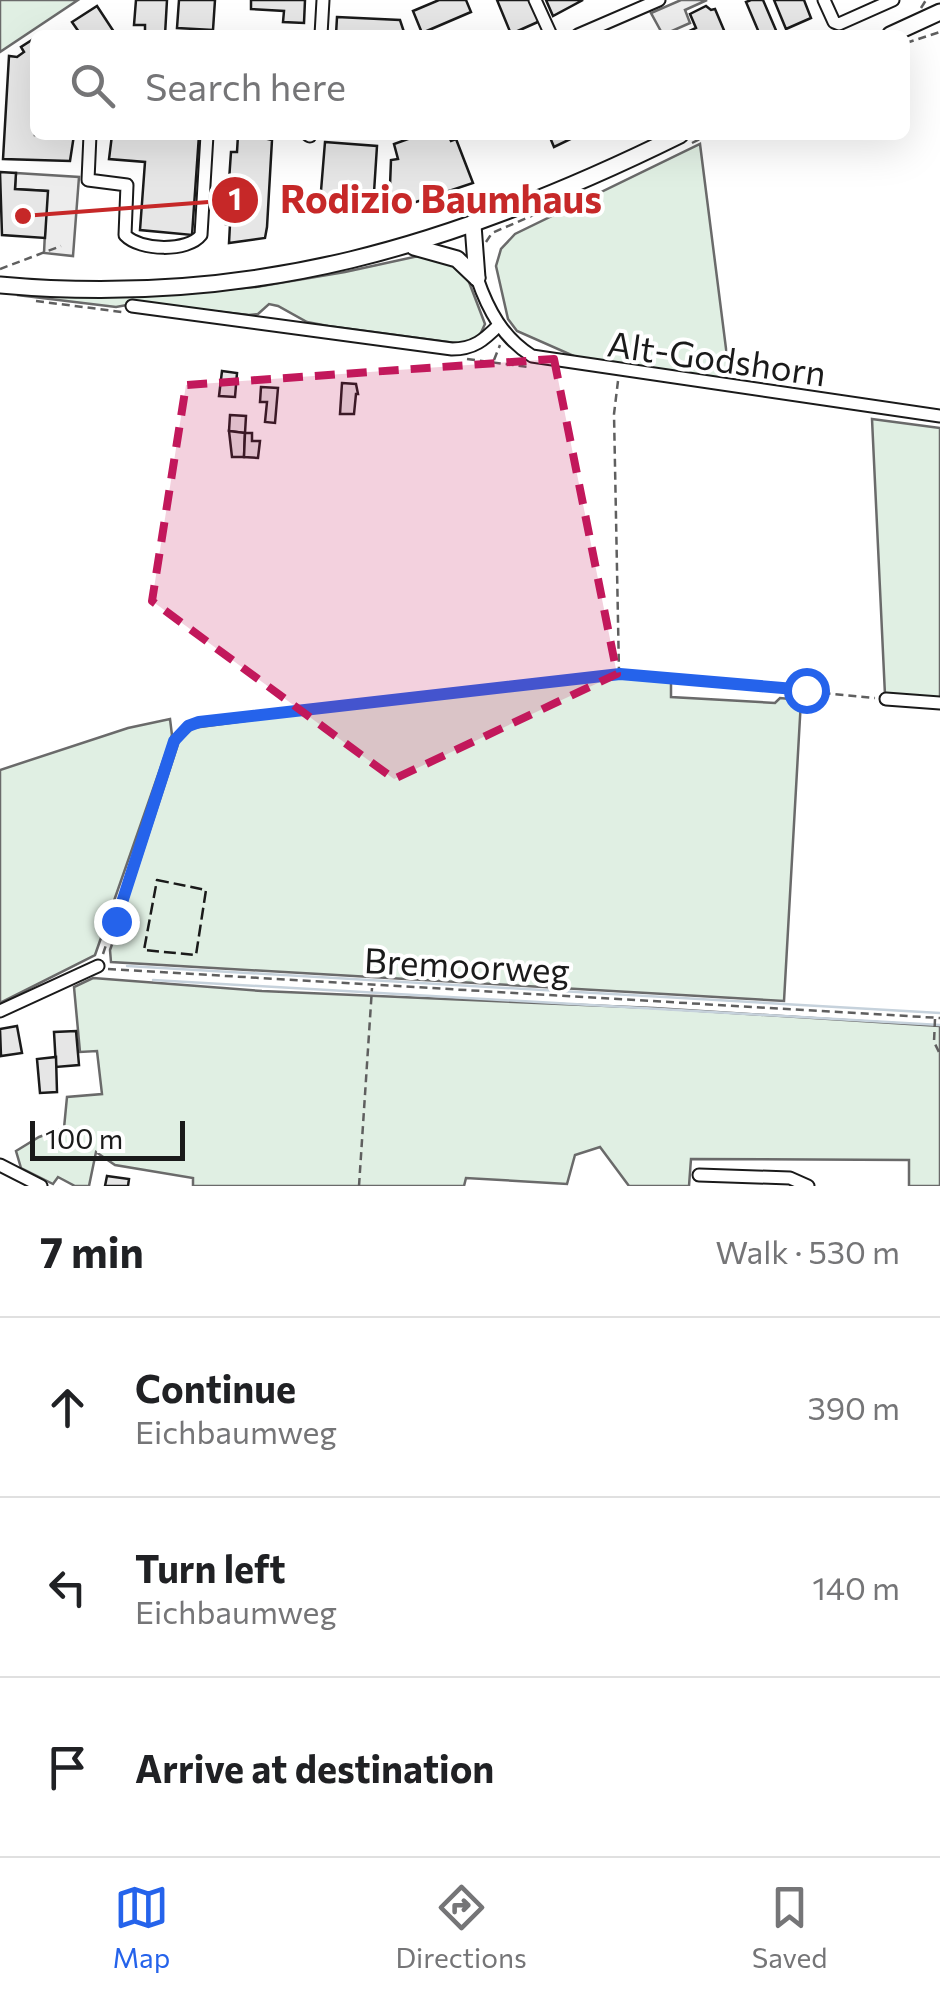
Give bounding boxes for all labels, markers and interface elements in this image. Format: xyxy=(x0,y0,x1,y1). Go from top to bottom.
search box xyxy=(30,30,910,140)
icon: search xyxy=(65,58,120,113)
text: Search here xyxy=(145,62,346,109)
callout: Rodizio Baumhaus xyxy=(210,166,622,234)
text: Rodizio Baumhaus xyxy=(280,174,602,221)
text: 1 xyxy=(228,179,242,216)
street label: Alt-Godshorn xyxy=(605,320,829,394)
route start xyxy=(784,668,830,714)
route end xyxy=(94,899,140,945)
street label: Bremoorweg xyxy=(363,937,571,991)
scale bar xyxy=(30,1116,185,1160)
text: 100 m xyxy=(45,1121,123,1155)
text: 7 min xyxy=(40,1225,144,1277)
text: Walk · 530 m xyxy=(715,1231,900,1271)
text: Continue xyxy=(135,1364,296,1411)
icon: ahead xyxy=(40,1380,95,1435)
text: 390 m xyxy=(807,1387,900,1427)
text: Eichbaumweg xyxy=(135,1411,337,1451)
text: Turn left xyxy=(135,1544,286,1591)
icon: left xyxy=(40,1560,95,1615)
text: 140 m xyxy=(812,1567,900,1607)
text: Eichbaumweg xyxy=(135,1591,337,1631)
icon: arrive xyxy=(40,1740,95,1795)
text: Arrive at destination xyxy=(135,1744,494,1791)
tab: Map xyxy=(113,1880,170,1974)
tab: Directions xyxy=(395,1880,527,1974)
tab: Saved xyxy=(752,1880,827,1974)

